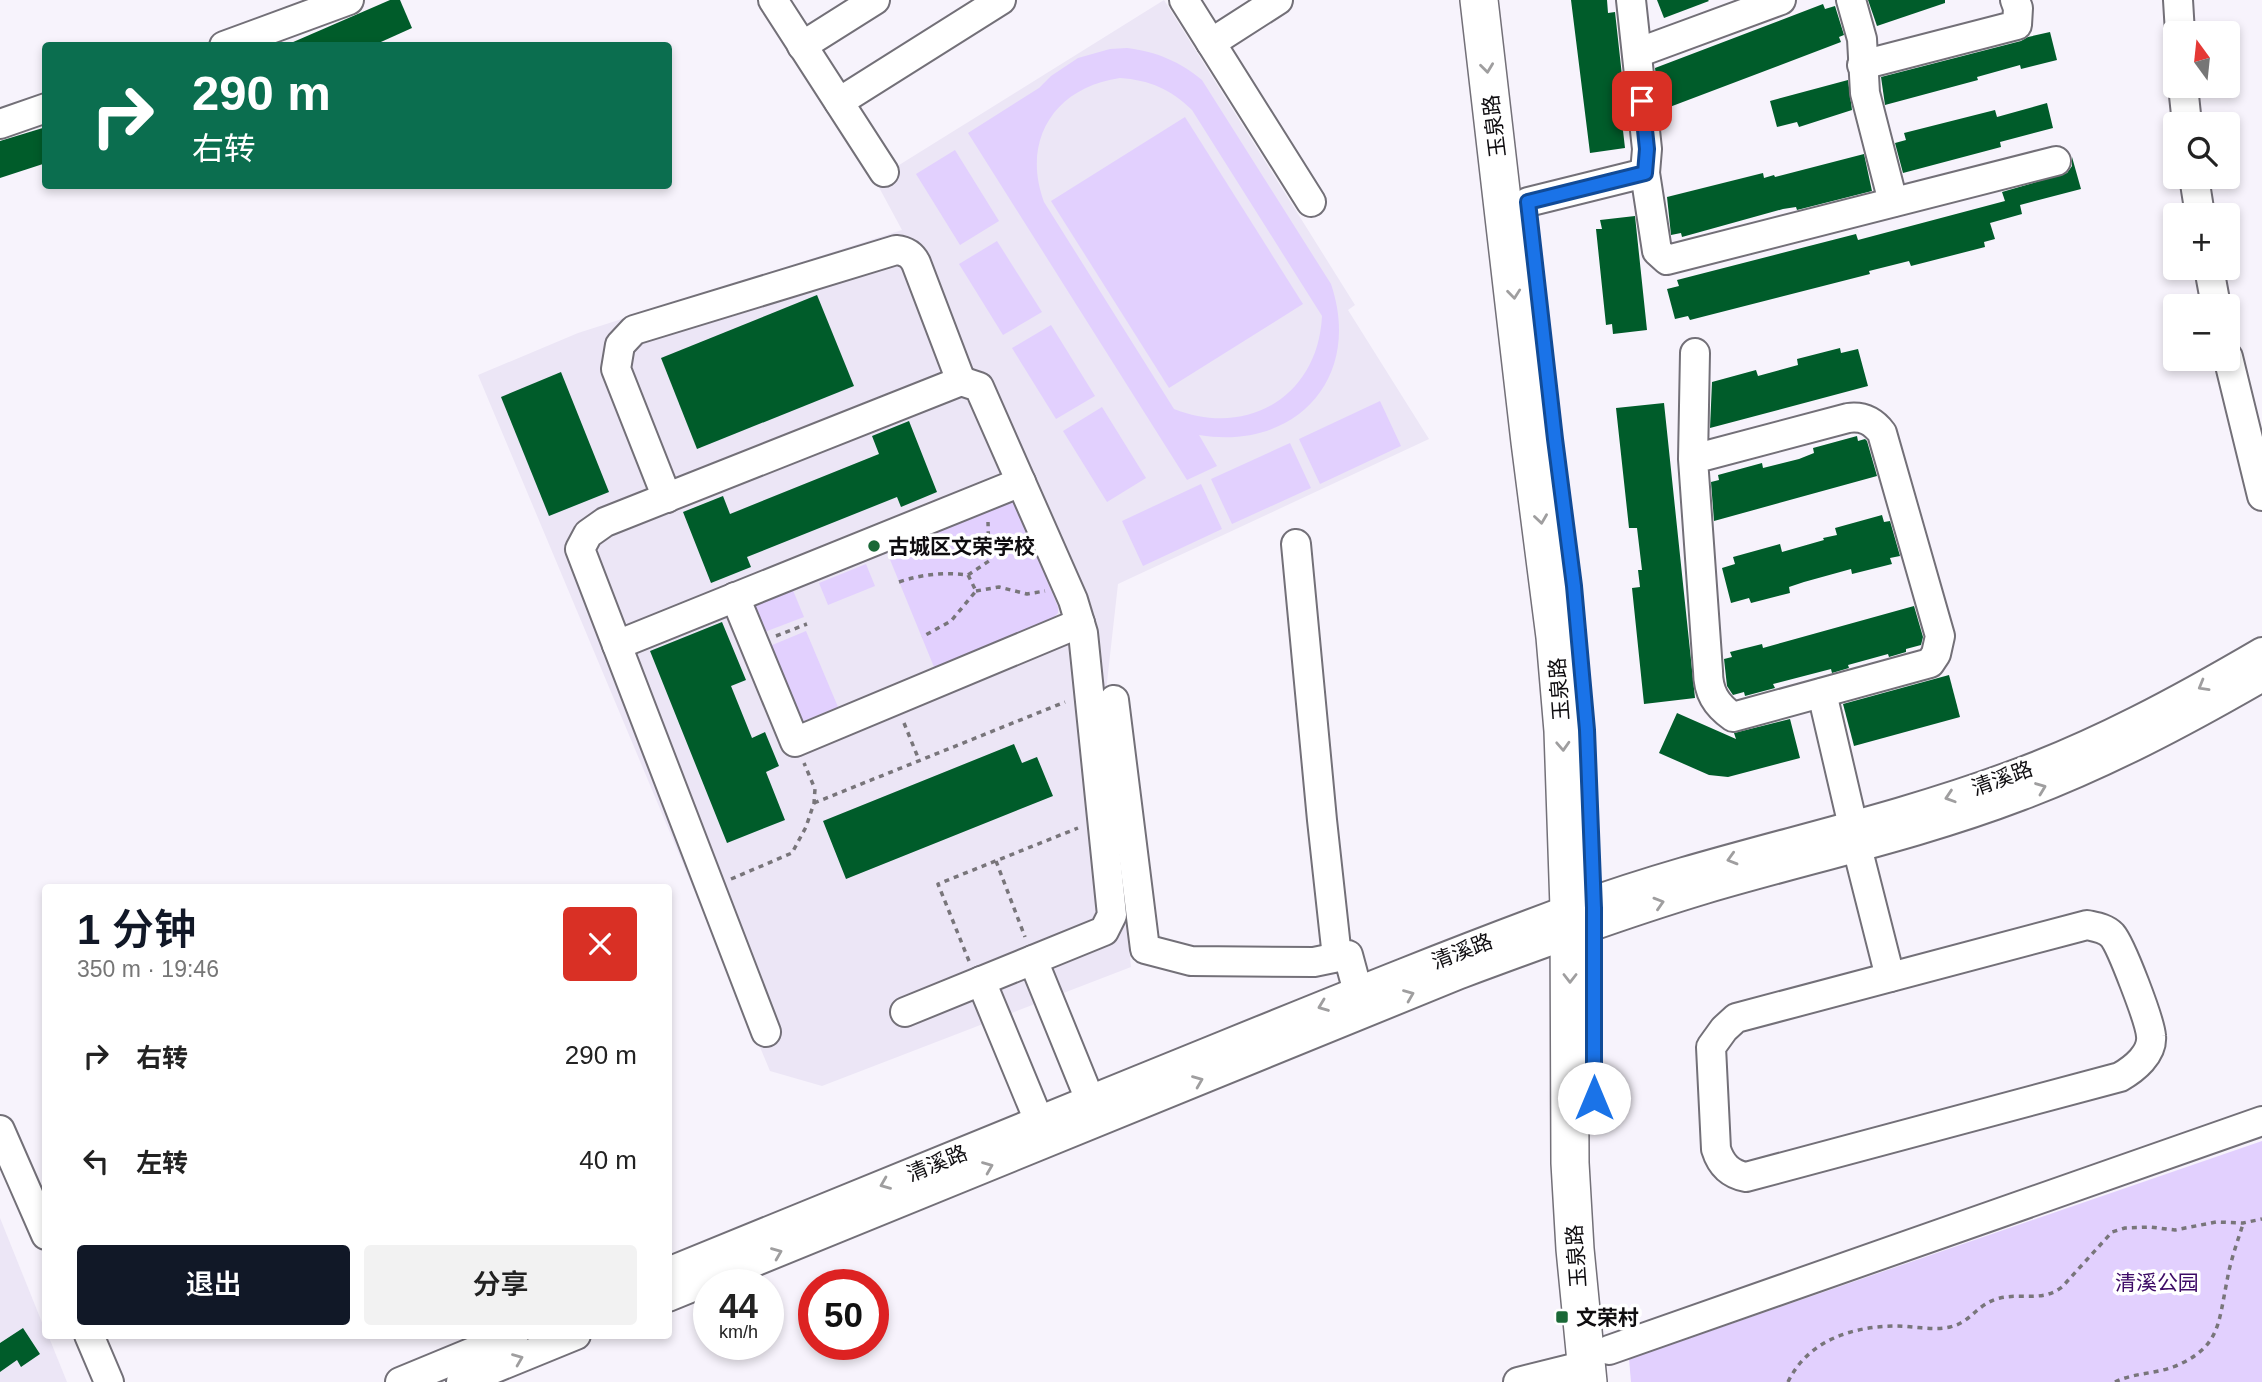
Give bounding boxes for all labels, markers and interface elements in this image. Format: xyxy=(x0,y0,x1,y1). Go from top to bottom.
north arrow xyxy=(2163,21,2240,98)
map controls xyxy=(2163,21,2240,371)
one-way arrow xyxy=(1480,62,1495,74)
text: 290 m xyxy=(192,66,331,120)
icon: right xyxy=(77,70,168,161)
pin xyxy=(1612,71,1672,131)
icon: arrive xyxy=(1623,82,1661,120)
street label: 玉泉路 xyxy=(1479,93,1509,159)
button: search xyxy=(2163,112,2240,189)
text: 右转 xyxy=(192,131,256,167)
button: + xyxy=(2163,203,2240,280)
one-way arrow xyxy=(1506,288,1521,300)
button: − xyxy=(2163,294,2240,371)
one-way arrow xyxy=(1533,514,1548,525)
place label: 古城区文荣学校 xyxy=(888,535,1035,558)
marker: 古城区文荣学校 xyxy=(866,538,882,554)
street label: 玉泉路 xyxy=(1545,657,1573,721)
one-way arrow xyxy=(2198,678,2210,691)
one-way arrow xyxy=(1556,741,1571,752)
street label: 清溪路 xyxy=(1968,756,2036,800)
one-way arrow xyxy=(2034,782,2046,796)
one-way arrow xyxy=(1945,789,1957,803)
one-way arrow xyxy=(1726,851,1738,866)
one-way arrow xyxy=(1653,896,1665,911)
text: 1 分钟 xyxy=(77,906,196,953)
button: close xyxy=(563,907,637,981)
street label: 清溪路 xyxy=(1428,929,1496,973)
text: 350 m · 19:46 xyxy=(77,956,219,982)
one-way arrow xyxy=(1562,974,1578,984)
one-way arrow xyxy=(1402,990,1414,1004)
one-way arrow xyxy=(1317,997,1329,1011)
icon: right xyxy=(77,1037,115,1075)
text: 290 m xyxy=(565,1040,637,1070)
text: 右转 xyxy=(136,1043,188,1073)
position arrow xyxy=(1557,1061,1631,1135)
one-way arrow xyxy=(1191,1075,1204,1089)
street label: 清溪路 xyxy=(903,1141,971,1185)
icon: left xyxy=(77,1142,115,1180)
text: 40 m xyxy=(579,1145,637,1175)
text: 左转 xyxy=(136,1148,188,1178)
one-way arrow xyxy=(980,1161,993,1175)
one-way arrow xyxy=(880,1175,892,1189)
street label: 玉泉路 xyxy=(1562,1224,1590,1288)
button: 退出 xyxy=(77,1245,350,1325)
button: 分享 xyxy=(364,1245,637,1325)
one-way arrow xyxy=(770,1247,782,1261)
speed limit sign: 50 xyxy=(798,1269,889,1360)
park label: 清溪公园 xyxy=(2115,1271,2199,1294)
text: 44 xyxy=(719,1286,758,1325)
place label: 文荣村 xyxy=(1576,1306,1639,1329)
marker: 文荣村 xyxy=(1554,1309,1570,1325)
text: km/h xyxy=(719,1322,758,1342)
one-way arrow xyxy=(512,1353,524,1367)

